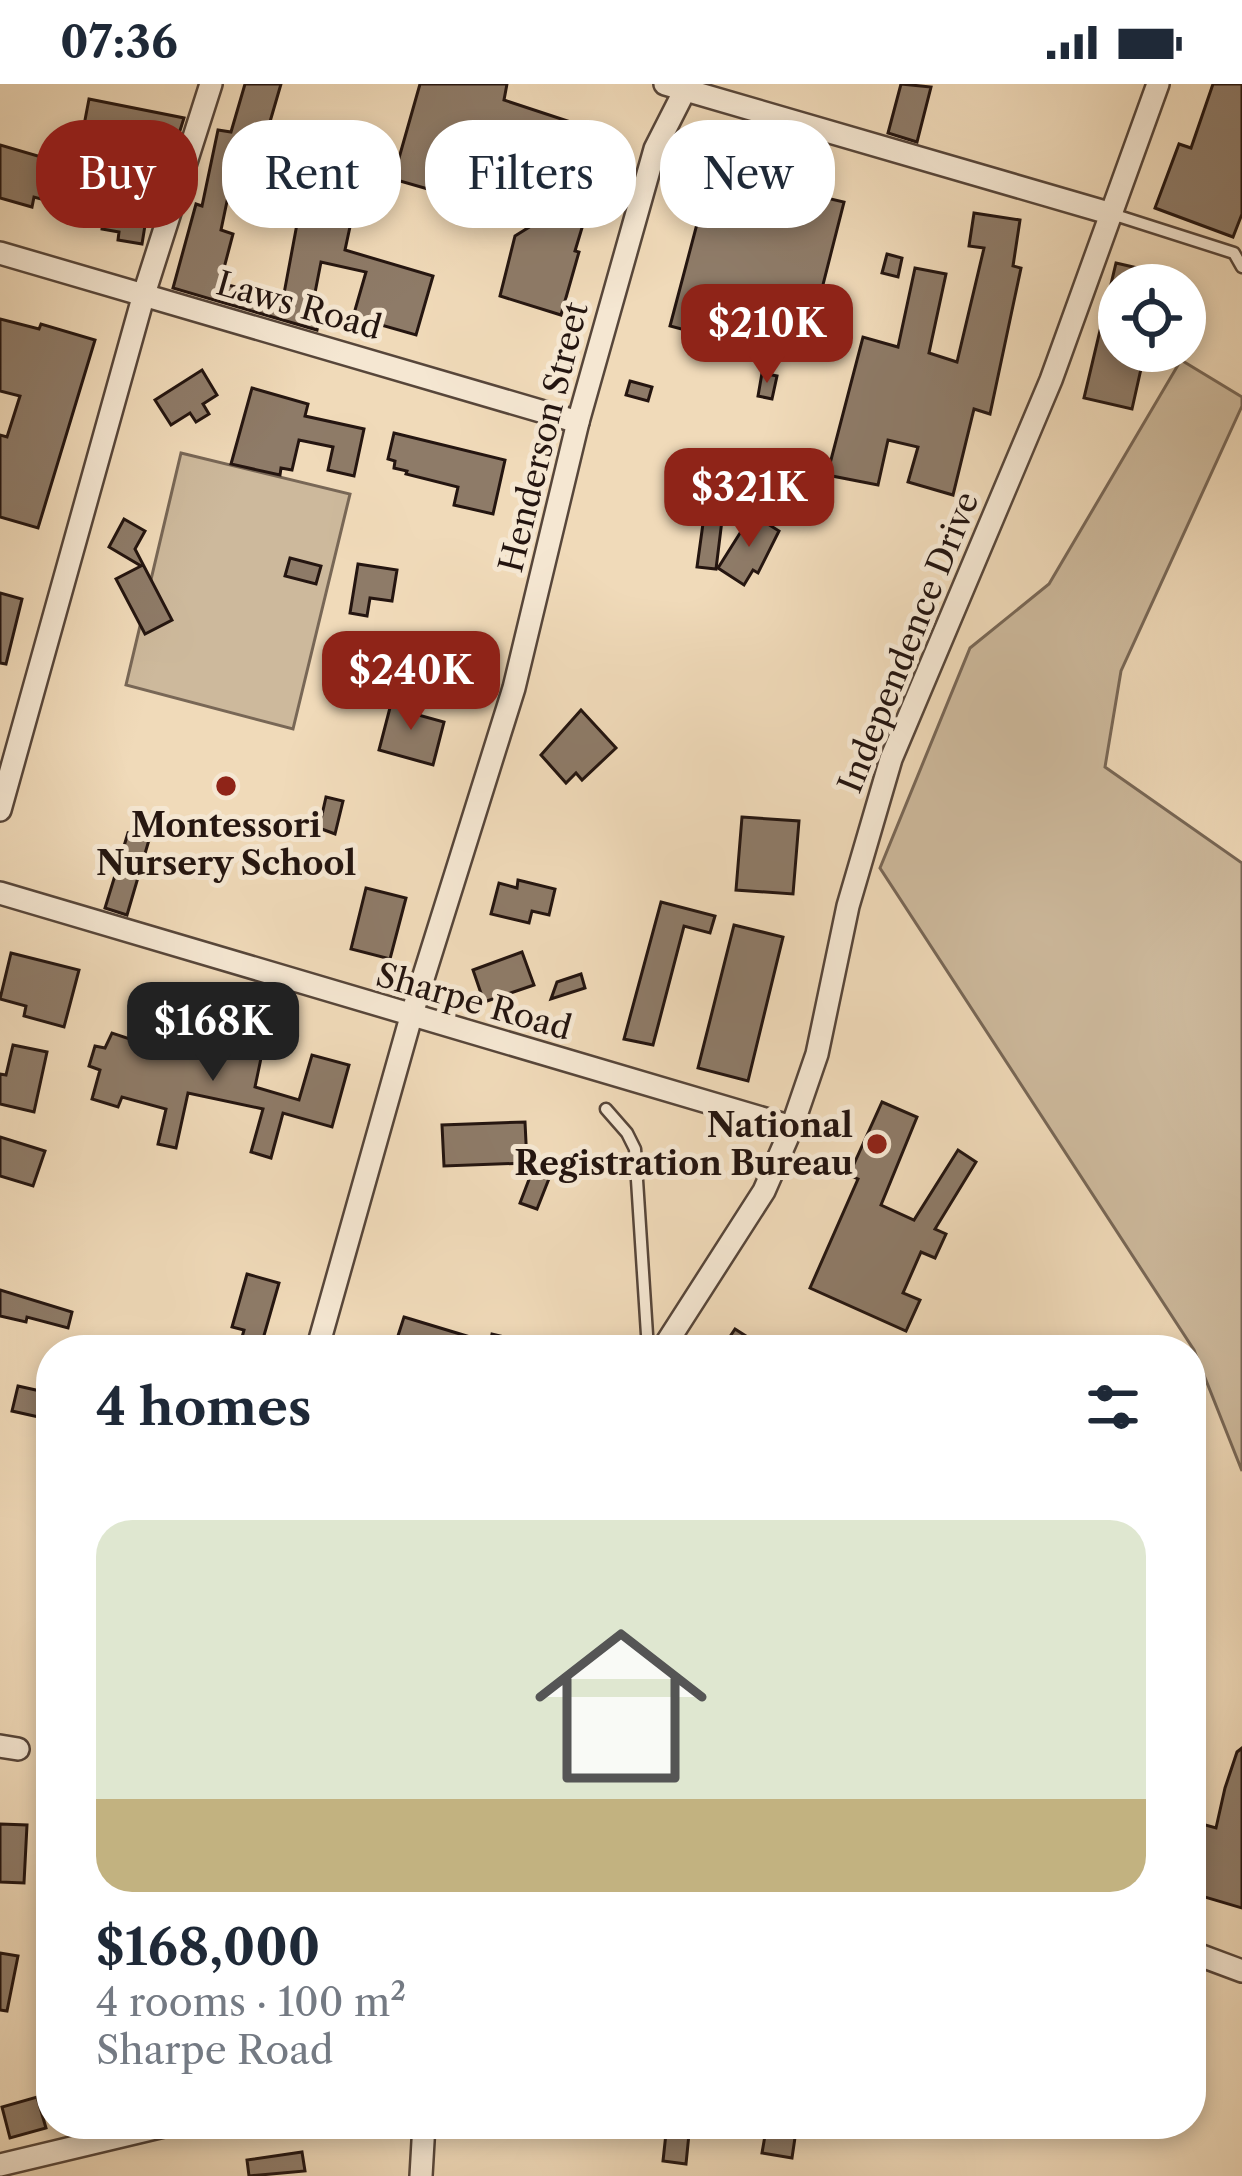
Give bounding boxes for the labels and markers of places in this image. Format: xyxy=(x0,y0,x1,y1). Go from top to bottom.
pin: $210K xyxy=(683,284,851,386)
pin: $321K xyxy=(665,448,833,550)
pin: $240K xyxy=(327,631,495,733)
marker: Montessori Nursery School xyxy=(213,773,239,799)
place label: Montessori Nursery School xyxy=(96,805,356,884)
pin: $168K xyxy=(129,982,297,1084)
place label: National Registration Bureau xyxy=(514,1105,853,1184)
marker: National Registration Bureau xyxy=(864,1131,890,1157)

